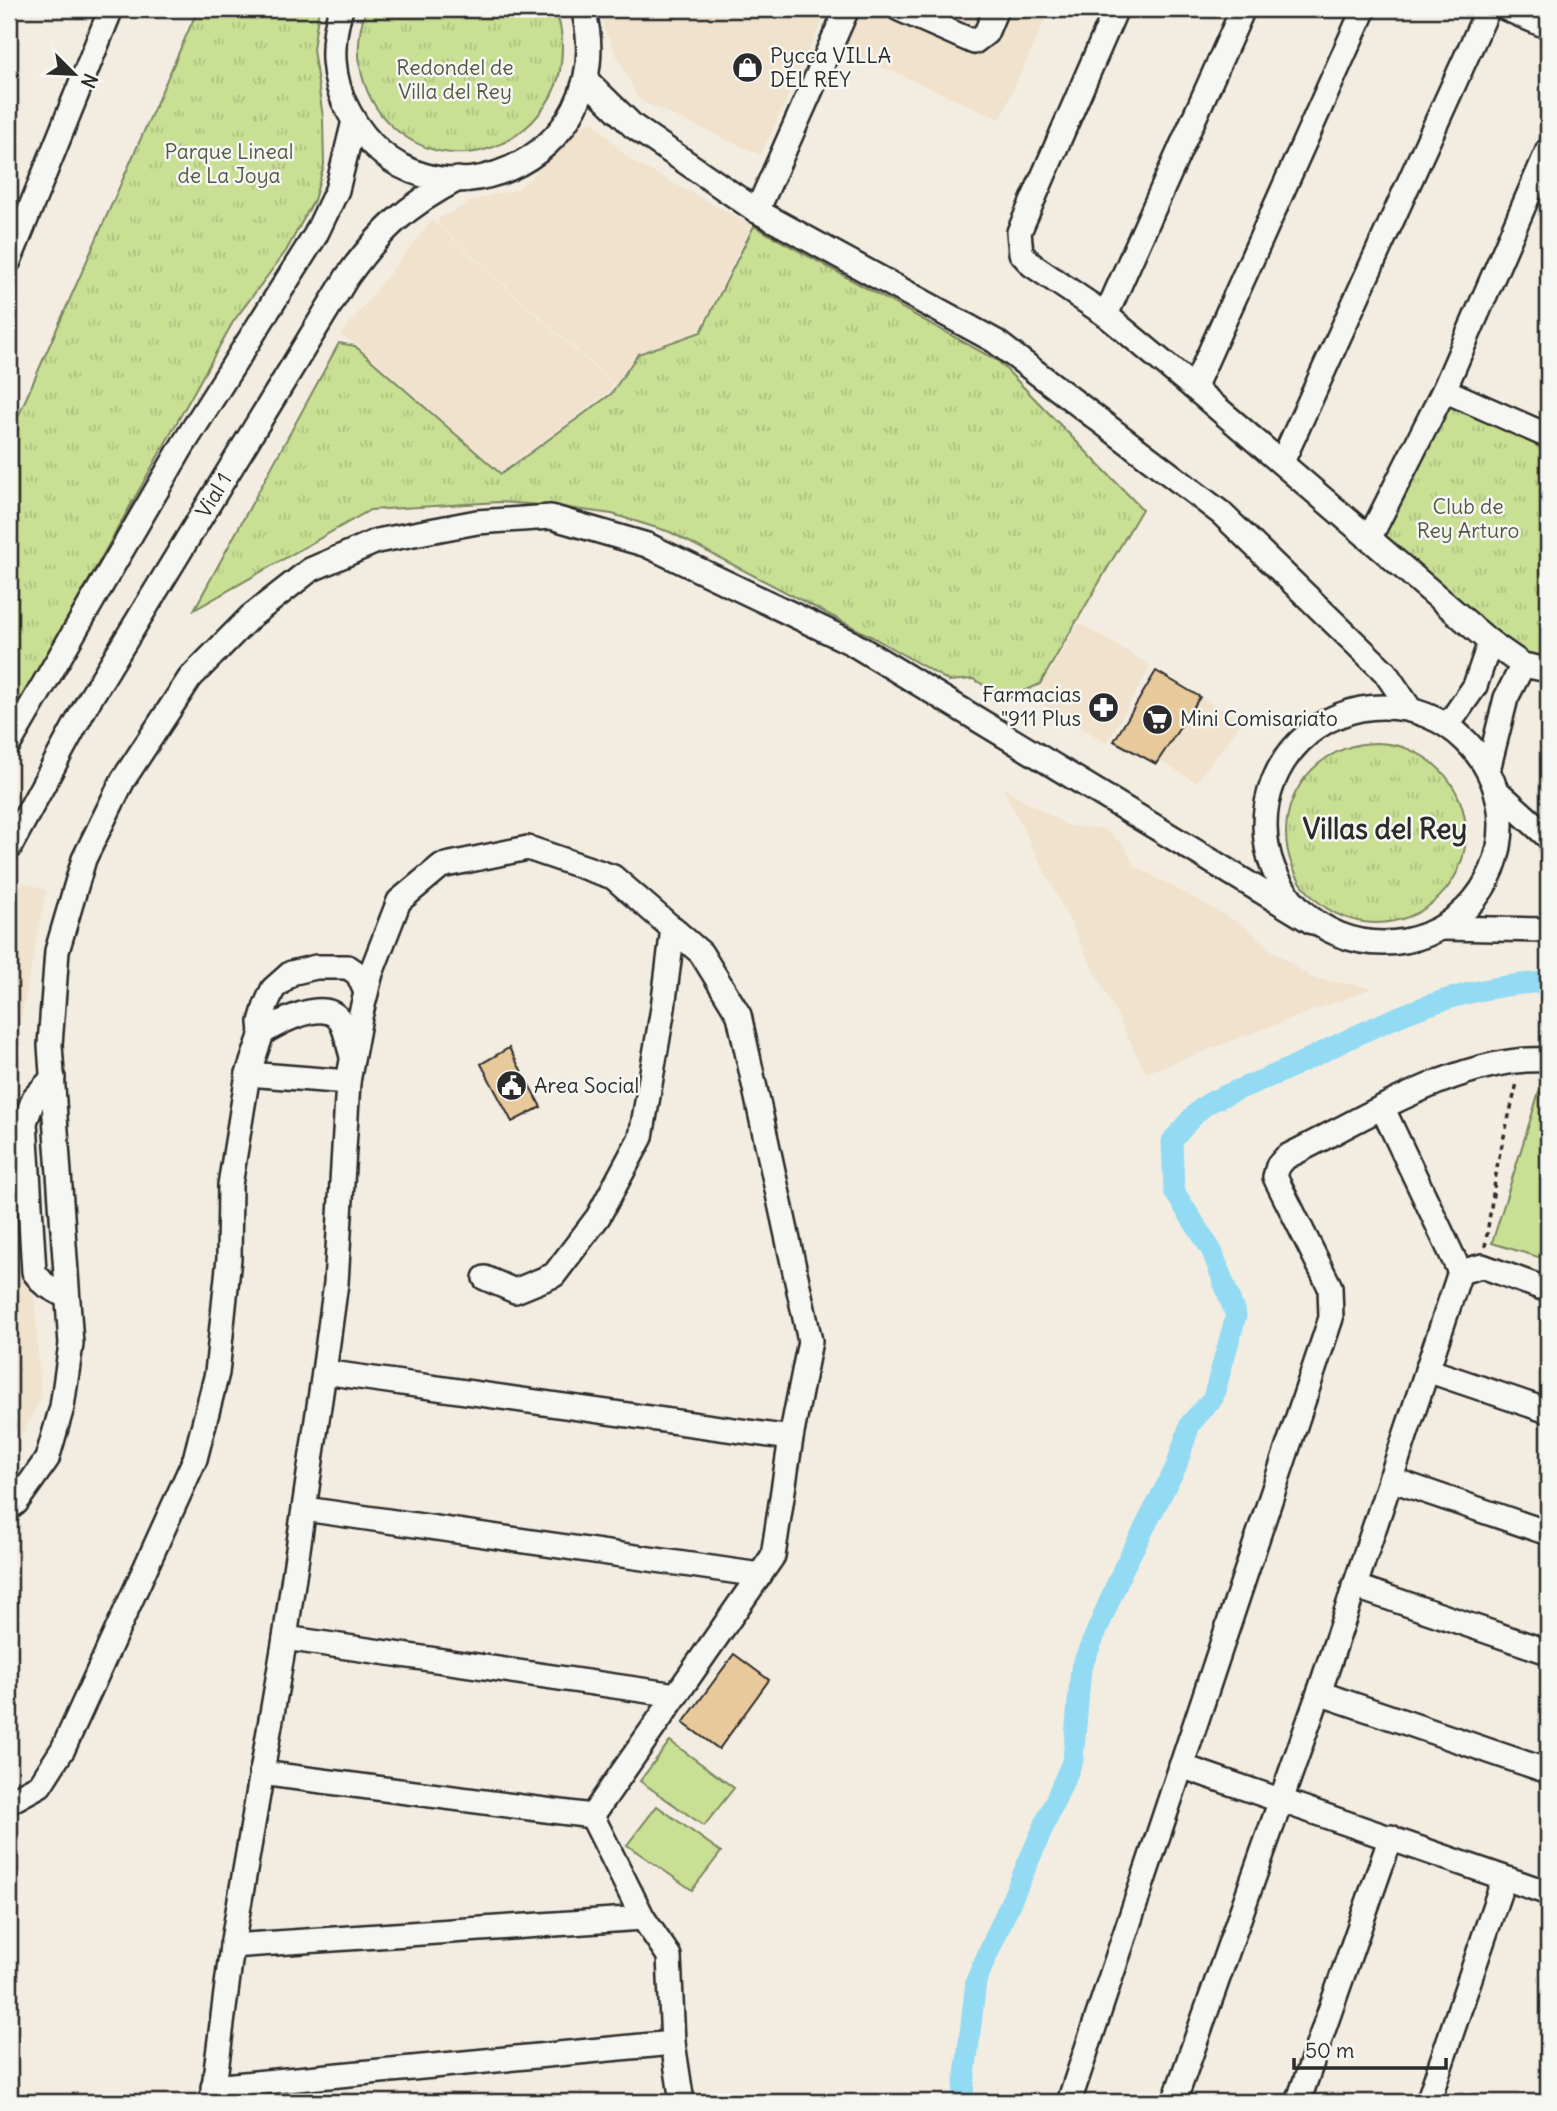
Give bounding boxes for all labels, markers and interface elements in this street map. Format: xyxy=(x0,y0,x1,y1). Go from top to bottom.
north arrow xyxy=(38,38,108,108)
place label: Pycca VILLA DEL REY xyxy=(770,42,891,93)
shop icon: Pycca VILLA DEL REY xyxy=(730,51,764,85)
park label: Redondel de Villa del Rey xyxy=(396,54,514,105)
text: N xyxy=(76,70,103,92)
park label: Parque Lineal de La Joya xyxy=(165,138,293,189)
street label: Vial 1 xyxy=(190,468,237,523)
park label: Club de Rey Arturo xyxy=(1417,493,1519,544)
place label: Farmacias "911 Plus xyxy=(982,681,1081,732)
pharmacy icon: Farmacias "911 Plus xyxy=(1087,690,1121,724)
supermarket icon: Mini Comisariato xyxy=(1140,702,1174,736)
place label: Mini Comisariato xyxy=(1180,705,1338,732)
district label: Villas del Rey xyxy=(1303,811,1467,847)
public building icon: Area Social xyxy=(494,1069,528,1103)
place label: Area Social xyxy=(534,1072,639,1099)
scale bar xyxy=(1294,2027,1447,2071)
text: 50 m xyxy=(1305,2037,1354,2064)

